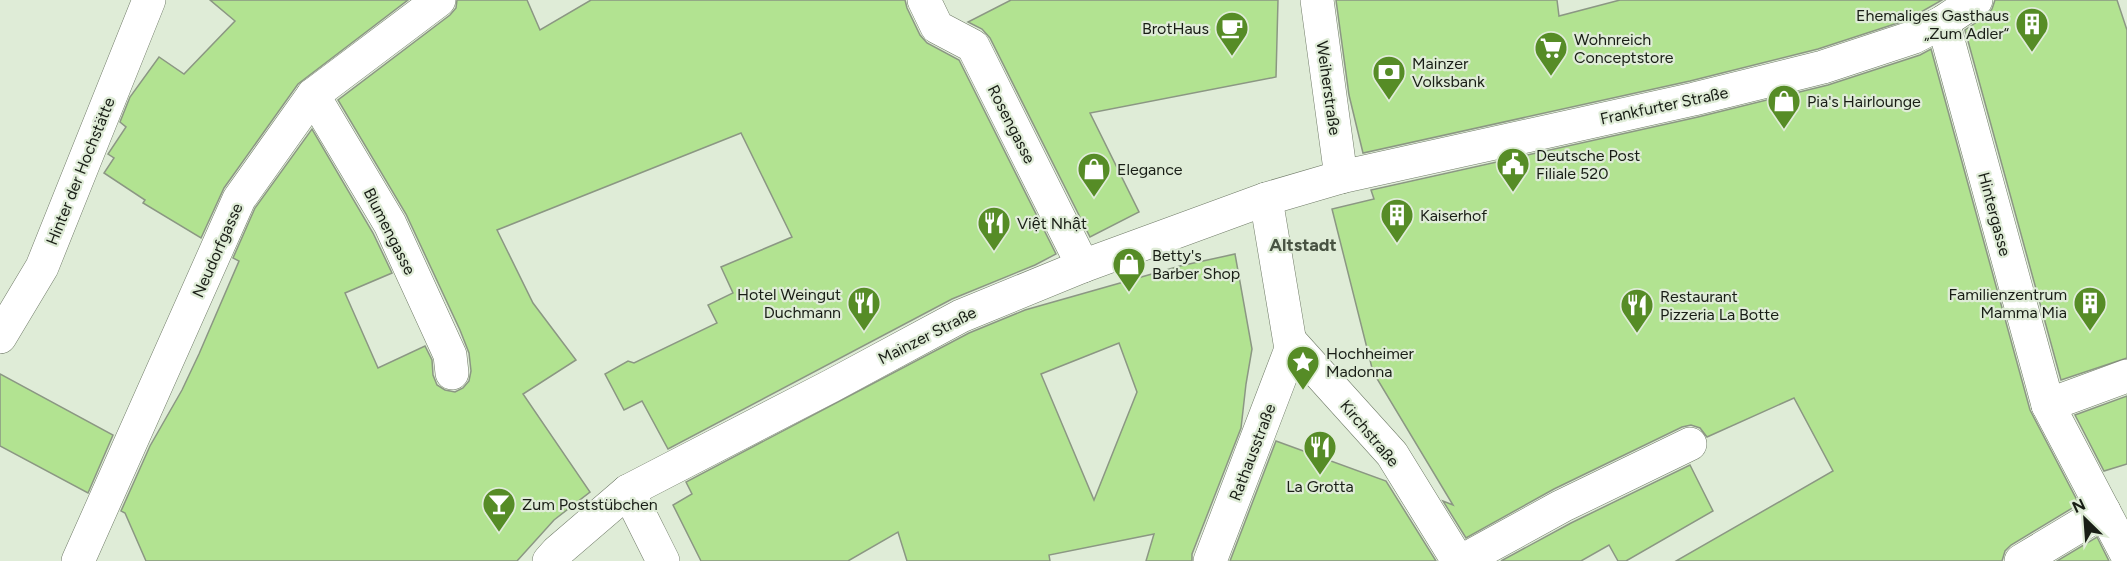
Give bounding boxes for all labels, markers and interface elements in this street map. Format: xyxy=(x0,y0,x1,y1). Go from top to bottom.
place label: Ehemaliges Gasthaus „Zum Adler“ xyxy=(1856,6,2009,43)
building icon: Ehemaliges Gasthaus „Zum Adler“ xyxy=(2014,6,2050,53)
cafe icon: BrotHaus xyxy=(1214,10,1250,57)
place label: BrotHaus xyxy=(1142,19,1209,38)
supermarket icon: Wohnreich Conceptstore xyxy=(1533,30,1569,77)
place label: Wohnreich Conceptstore xyxy=(1574,30,1674,67)
street label: Weiherstraße xyxy=(1312,40,1345,137)
bank icon: Mainzer Volksbank xyxy=(1371,54,1407,101)
place label: Mainzer Volksbank xyxy=(1412,54,1485,91)
street label: Rosengasse xyxy=(984,82,1040,167)
street label: Frankfurter Straße xyxy=(1598,83,1730,128)
shop icon: Pia's Hairlounge xyxy=(1766,83,1802,130)
place label: Pia's Hairlounge xyxy=(1807,92,1921,111)
street label: Hinter der Hochstätte xyxy=(42,94,119,248)
public building icon: Deutsche Post Filiale 520 xyxy=(1495,146,1531,193)
place label: Deutsche Post Filiale 520 xyxy=(1536,146,1640,183)
shop icon: Elegance xyxy=(1076,151,1112,198)
place label: Elegance xyxy=(1117,160,1183,179)
street label: Hintergasse xyxy=(1974,170,2015,258)
street label: Blumengasse xyxy=(360,185,420,278)
building icon: Kaiserhof xyxy=(1379,197,1415,244)
street label: Neudorfgasse xyxy=(188,200,247,300)
restaurant icon: Việt Nhật xyxy=(976,205,1012,252)
place label: Kaiserhof xyxy=(1420,206,1487,225)
place label: Việt Nhật xyxy=(1017,214,1087,233)
district label: Altstadt xyxy=(1269,234,1337,256)
shop icon: Betty's Barber Shop xyxy=(1111,246,1147,293)
place label: Betty's Barber Shop xyxy=(1152,246,1240,283)
place label: Hotel Weingut Duchmann xyxy=(737,285,841,322)
restaurant icon: Hotel Weingut Duchmann xyxy=(846,285,882,332)
place label: Familienzentrum Mamma Mia xyxy=(1949,285,2067,322)
building icon: Familienzentrum Mamma Mia xyxy=(2072,285,2108,332)
restaurant icon: Restaurant Pizzeria La Botte xyxy=(1619,287,1655,334)
place label: Restaurant Pizzeria La Botte xyxy=(1660,287,1779,324)
street label: Mainzer Straße xyxy=(875,302,980,368)
place icon: Hochheimer Madonna xyxy=(1285,344,1321,391)
place label: Hochheimer Madonna xyxy=(1326,344,1415,381)
street label: Kirchstraße xyxy=(1336,396,1403,471)
street label: Rathausstraße xyxy=(1225,401,1280,503)
restaurant icon: La Grotta xyxy=(1302,429,1338,476)
place label: La Grotta xyxy=(1286,477,1354,496)
bar icon: Zum Poststübchen xyxy=(481,486,517,533)
north arrow xyxy=(2055,489,2115,549)
place label: Zum Poststübchen xyxy=(522,495,658,514)
text: N xyxy=(2069,495,2088,517)

